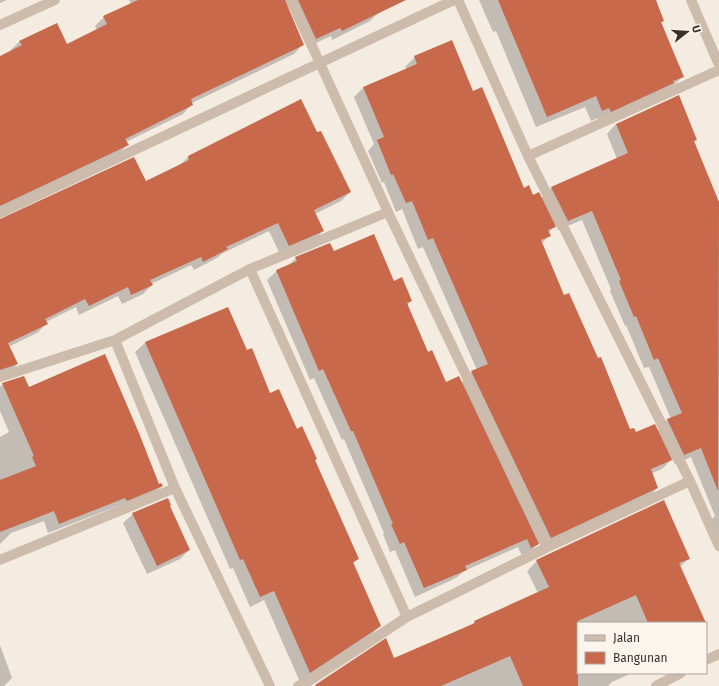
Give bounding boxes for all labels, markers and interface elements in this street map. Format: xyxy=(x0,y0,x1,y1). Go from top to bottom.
north arrow xyxy=(667,12,707,52)
text: U xyxy=(689,24,703,35)
legend xyxy=(577,622,707,674)
text: Jalan xyxy=(613,631,640,645)
text: Bangunan xyxy=(613,651,668,665)

